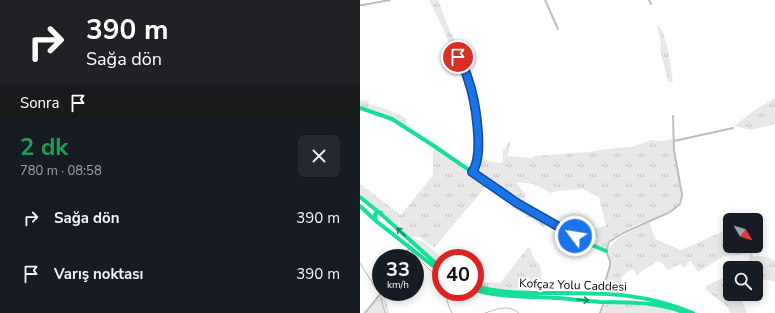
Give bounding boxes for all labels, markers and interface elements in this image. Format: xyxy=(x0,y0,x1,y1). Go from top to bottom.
text: 390 m xyxy=(86,11,169,49)
icon: right xyxy=(20,16,72,68)
pin xyxy=(441,40,475,74)
icon: arrive xyxy=(447,46,469,68)
text: Sağa dön xyxy=(86,47,162,71)
icon: arrive xyxy=(67,92,89,114)
text: Sonra xyxy=(20,93,59,113)
text: 2 dk xyxy=(20,131,68,163)
button: close xyxy=(298,135,340,177)
text: 780 m · 08:58 xyxy=(20,162,102,180)
icon: right xyxy=(20,207,42,229)
text: Sağa dön xyxy=(54,208,119,228)
text: 390 m xyxy=(296,208,340,228)
north arrow xyxy=(723,213,763,253)
map controls xyxy=(723,213,763,301)
position arrow xyxy=(554,215,596,257)
one-way arrow xyxy=(396,228,406,237)
speed limit sign: 40 xyxy=(432,249,484,301)
text: 33 xyxy=(386,256,410,283)
button: search xyxy=(723,261,763,301)
icon: arrive xyxy=(20,263,42,285)
text: Varış noktası xyxy=(54,264,143,284)
text: 390 m xyxy=(296,264,340,284)
street label: Kofçaz Yolu Caddesi xyxy=(519,275,627,295)
text: km/h xyxy=(387,278,409,292)
one-way arrow xyxy=(576,296,589,304)

